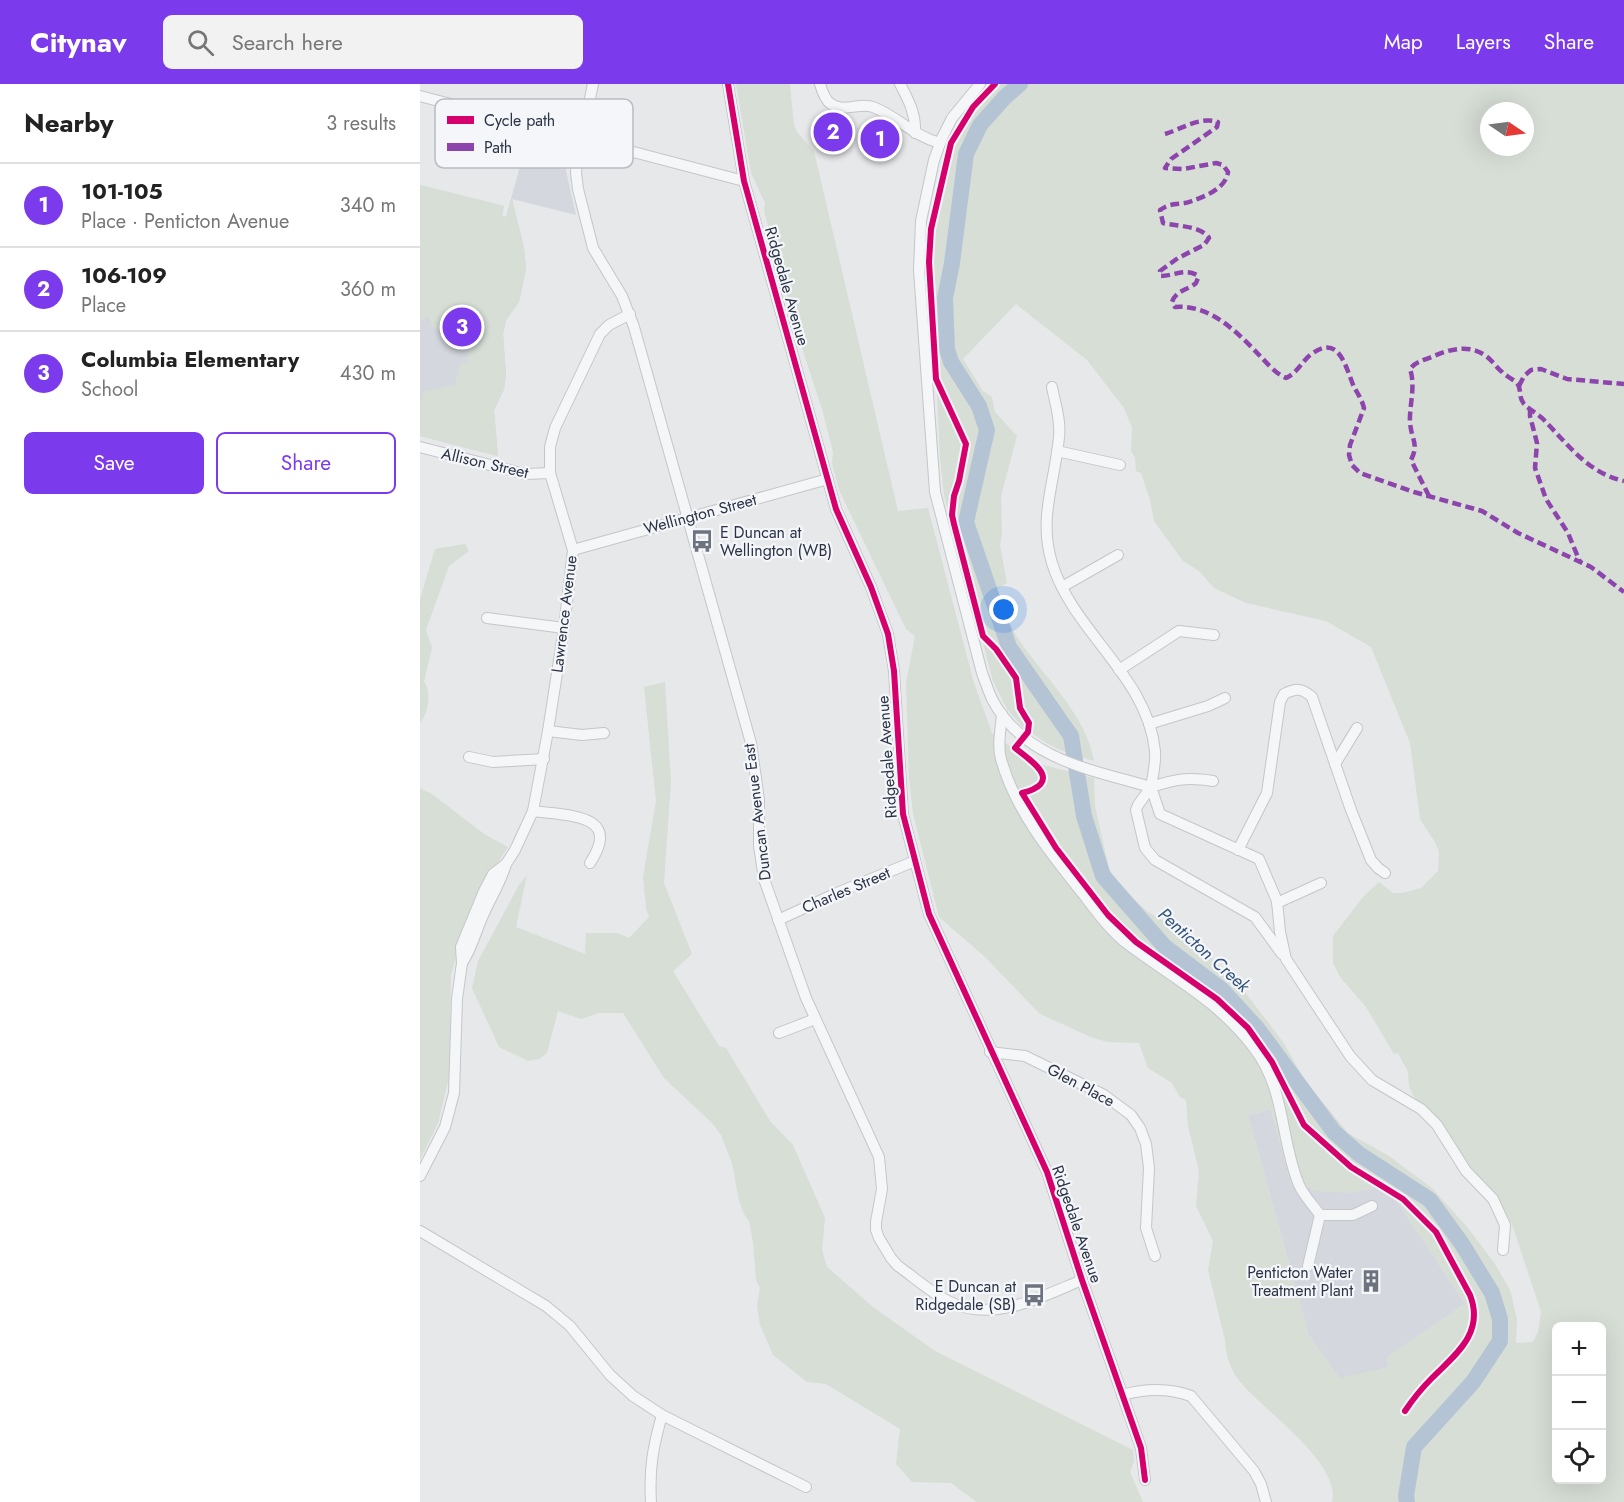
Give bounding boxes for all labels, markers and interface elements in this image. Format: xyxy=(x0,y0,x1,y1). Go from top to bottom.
search box xyxy=(163,15,583,69)
text: Citynav xyxy=(30,22,127,63)
icon: search xyxy=(184,26,217,59)
text: Search here xyxy=(232,26,343,58)
text: Map xyxy=(1384,27,1423,57)
text: Layers xyxy=(1456,27,1511,57)
text: Share xyxy=(1544,27,1594,57)
legend xyxy=(435,99,633,168)
north arrow xyxy=(1480,102,1534,156)
text: Nearby xyxy=(24,104,113,142)
text: 3 results xyxy=(326,109,396,138)
text: Cycle path xyxy=(484,109,555,132)
pin: 2 xyxy=(814,110,852,154)
pin: 1 xyxy=(860,116,900,162)
text: Path xyxy=(484,136,512,159)
text: 101-105 xyxy=(81,175,163,207)
text: 1 xyxy=(38,191,49,220)
text: 340 m xyxy=(340,191,396,220)
text: Place · Penticton Avenue xyxy=(81,207,289,236)
street label: Ridgedale Avenue xyxy=(759,224,815,348)
text: 106-109 xyxy=(81,259,167,291)
text: 2 xyxy=(37,275,50,304)
text: 360 m xyxy=(340,275,396,304)
text: Place xyxy=(81,291,126,320)
pin: 3 xyxy=(442,304,482,350)
text: Columbia Elementary xyxy=(81,343,299,375)
text: 3 xyxy=(37,359,50,388)
text: 430 m xyxy=(340,359,396,388)
text: School xyxy=(81,375,138,404)
button: Save xyxy=(24,432,204,494)
button: Share xyxy=(216,432,396,494)
street label: Allison Street xyxy=(439,442,531,484)
street label: Wellington Street xyxy=(641,488,759,540)
place label: E Duncan at Wellington (WB) xyxy=(720,521,832,562)
bus stop icon: E Duncan at Wellington (WB) xyxy=(689,528,715,554)
street label: Lawrence Avenue xyxy=(545,554,583,674)
your location xyxy=(989,595,1018,624)
street label: Ridgedale Avenue xyxy=(871,695,903,819)
street label: Duncan Avenue East xyxy=(737,742,777,882)
street label: Charles Street xyxy=(798,861,894,919)
water label: Penticton Creek xyxy=(1152,902,1257,999)
street label: Glen Place xyxy=(1043,1058,1119,1112)
street label: Ridgedale Avenue xyxy=(1046,1162,1108,1286)
place label: Penticton Water Treatment Plant xyxy=(1247,1261,1354,1302)
building icon: Penticton Water Treatment Plant xyxy=(1358,1268,1384,1294)
place label: E Duncan at Ridgedale (SB) xyxy=(915,1275,1016,1316)
bus stop icon: E Duncan at Ridgedale (SB) xyxy=(1021,1282,1047,1308)
map controls xyxy=(1552,1322,1606,1484)
button: + xyxy=(1552,1322,1606,1376)
button: − xyxy=(1552,1376,1606,1430)
button: locate xyxy=(1552,1430,1606,1484)

